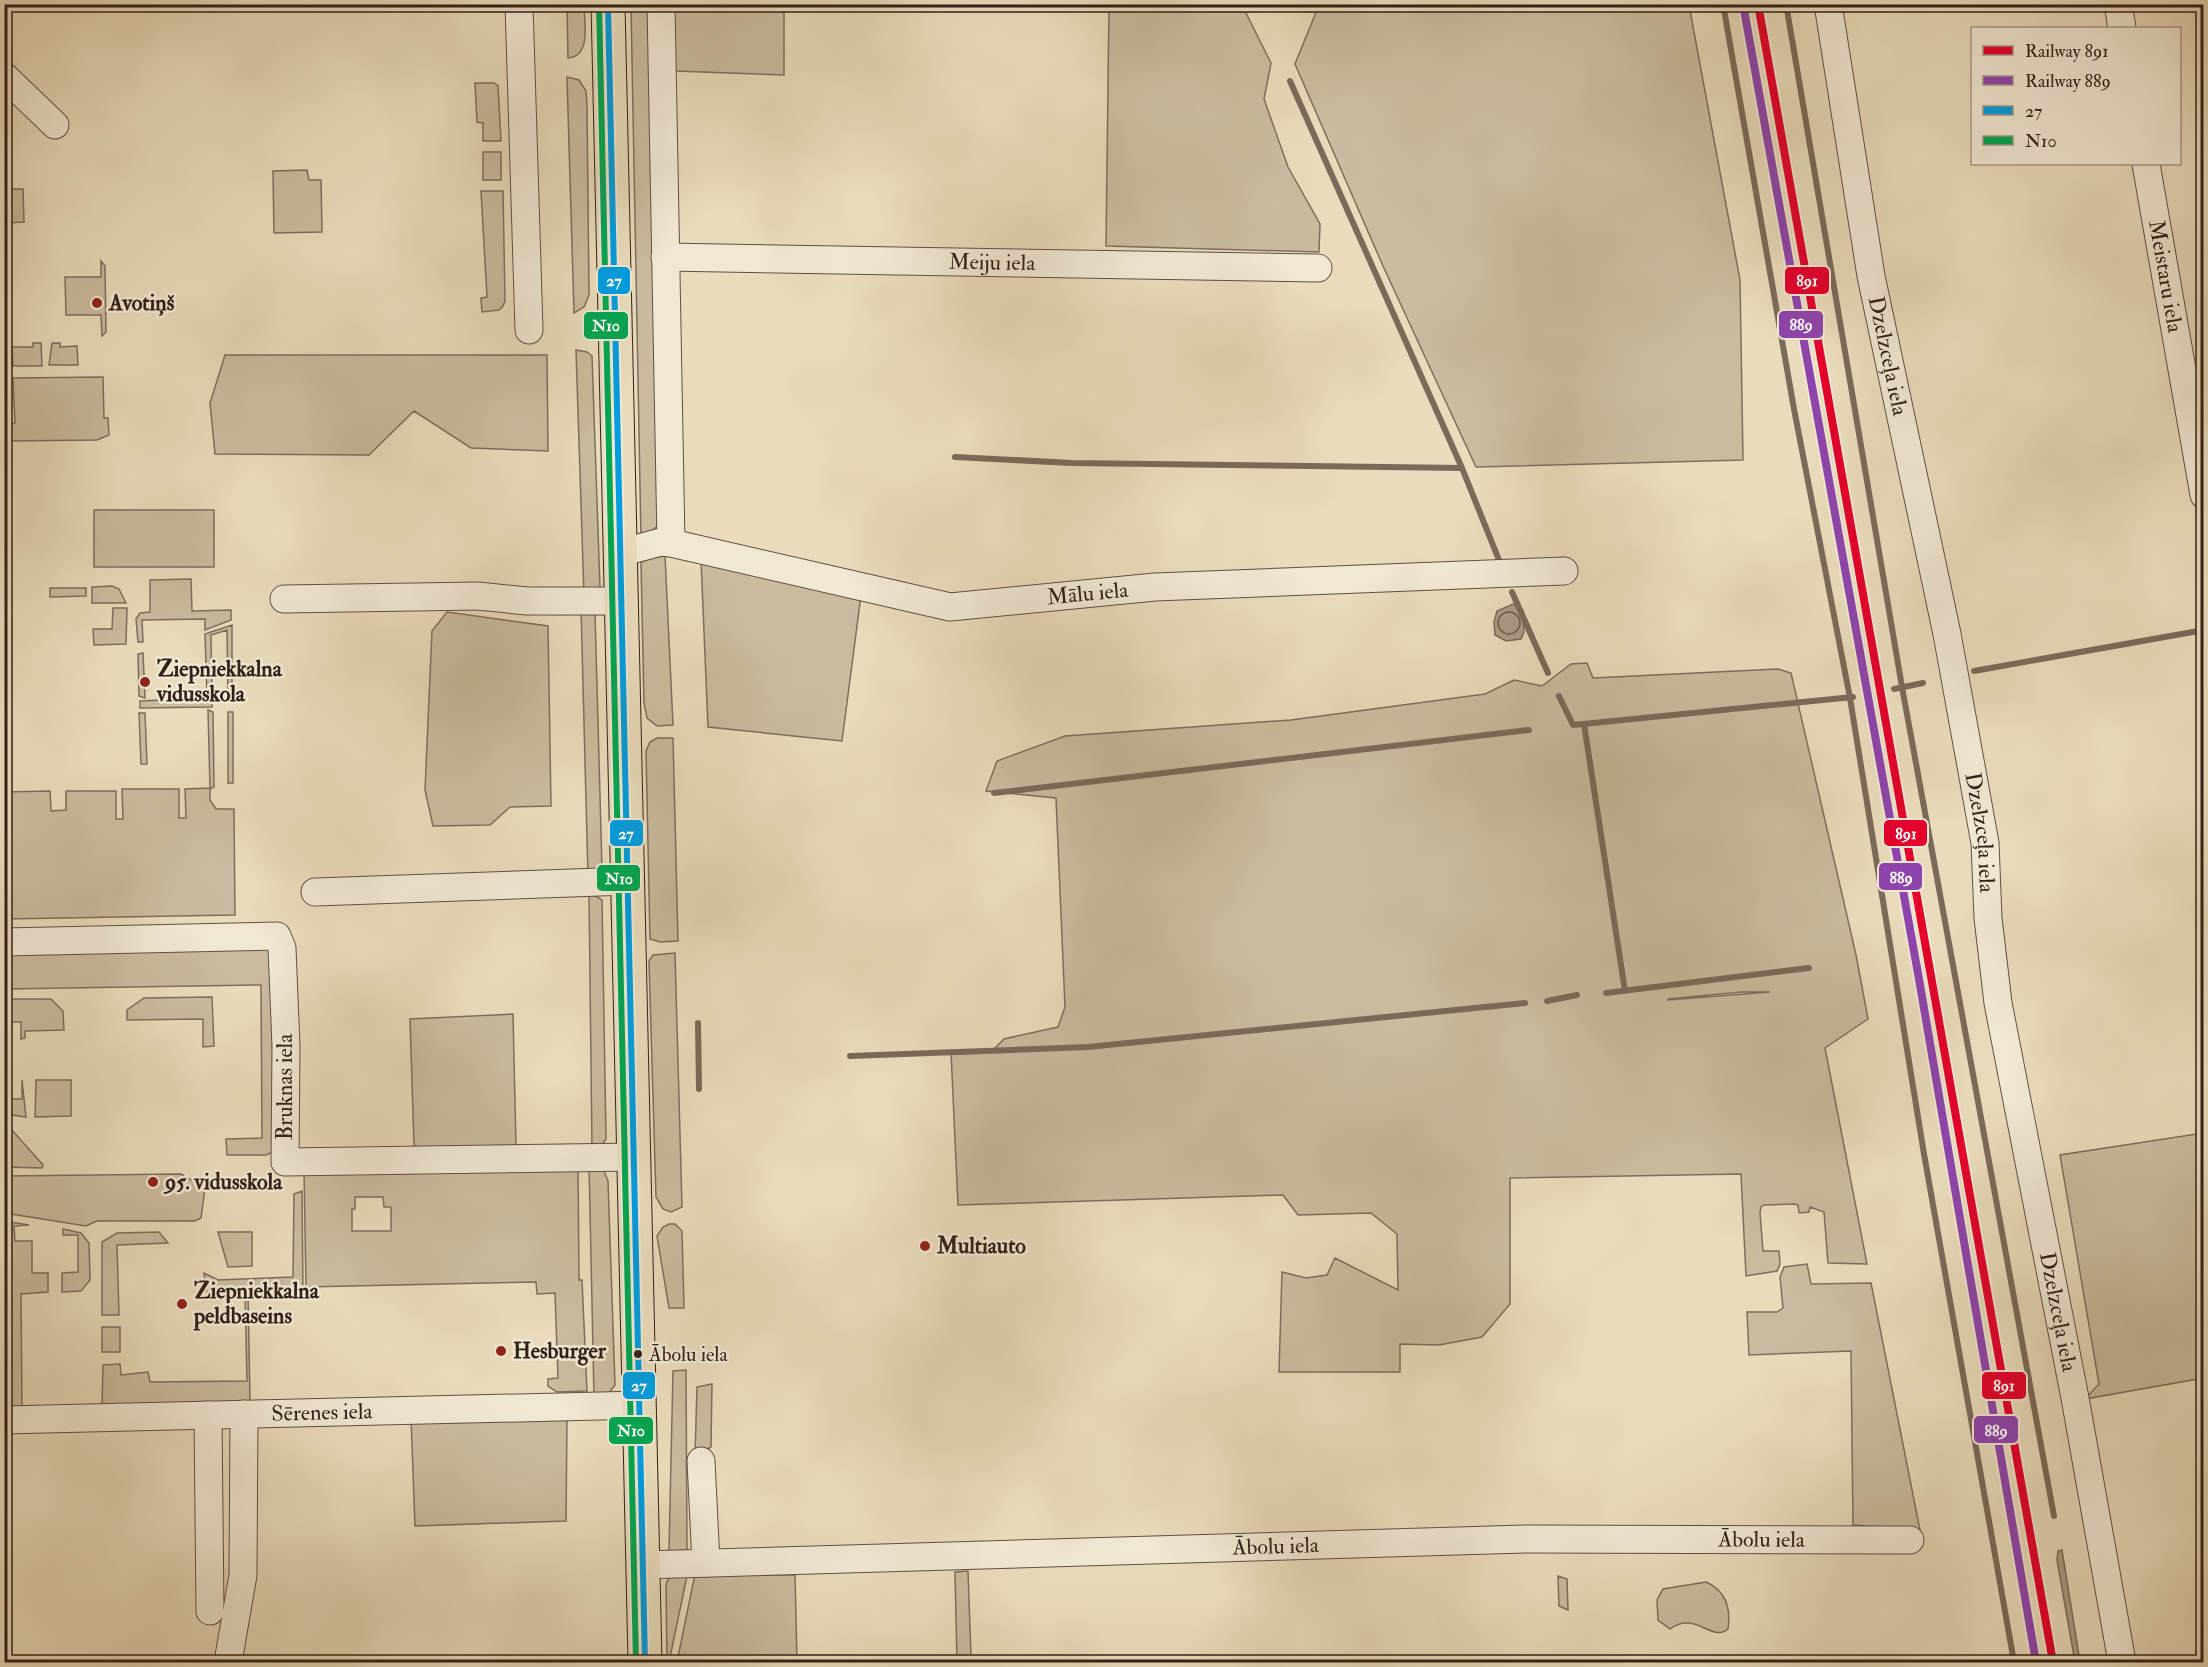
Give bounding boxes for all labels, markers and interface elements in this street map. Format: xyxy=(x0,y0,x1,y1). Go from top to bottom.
legend xyxy=(1971,27,2181,165)
text: Railway 891 xyxy=(2025,40,2109,63)
text: Railway 889 xyxy=(2025,70,2111,93)
text: 27 xyxy=(2025,100,2042,123)
text: N10 xyxy=(2025,130,2057,153)
street label: Meistaru iela xyxy=(2142,218,2189,336)
street label: Meiju iela xyxy=(948,248,1036,277)
line badge: 27 xyxy=(597,266,631,295)
line badge: 891 xyxy=(1784,266,1830,295)
text: 27 xyxy=(606,271,622,291)
text: 891 xyxy=(1796,271,1818,291)
place label: Avotiņš xyxy=(108,289,175,317)
street label: Dzelzceļa iela xyxy=(1862,294,1914,419)
marker: Avotiņš xyxy=(90,296,104,310)
line badge: 889 xyxy=(1778,310,1824,339)
line badge: N10 xyxy=(583,311,629,340)
text: 889 xyxy=(1789,315,1813,335)
text: N10 xyxy=(591,316,620,336)
street label: Mālu iela xyxy=(1046,576,1130,611)
place label: Ziepniekkalna vidusskola xyxy=(156,655,283,708)
marker: Ziepniekkalna vidusskola xyxy=(138,675,152,689)
street label: Dzelzceļa iela xyxy=(1958,770,2001,894)
line badge: 27 xyxy=(609,819,644,847)
line badge: 891 xyxy=(1883,819,1928,847)
text: 27 xyxy=(618,824,634,844)
text: 891 xyxy=(1895,824,1917,844)
line badge: 889 xyxy=(1878,862,1923,891)
line badge: N10 xyxy=(596,864,641,892)
text: 889 xyxy=(1889,868,1913,888)
text: N10 xyxy=(604,869,633,889)
street label: Bruknas iela xyxy=(271,1033,299,1140)
place label: 95. vidusskola xyxy=(163,1168,283,1196)
marker: 95. vidusskola xyxy=(146,1175,160,1189)
place label: Multiauto xyxy=(936,1232,1026,1260)
marker: Multiauto xyxy=(918,1239,932,1253)
street label: Dzelzceļa iela xyxy=(2033,1250,2084,1375)
place label: Ziepniekkalna peldbaseins xyxy=(193,1277,320,1331)
marker: Ziepniekkalna peldbaseins xyxy=(175,1297,189,1311)
place label: Hesburger xyxy=(513,1337,607,1366)
place label: Ābolu iela xyxy=(648,1342,728,1367)
marker: Hesburger xyxy=(494,1344,508,1358)
marker: Ābolu iela xyxy=(632,1348,644,1360)
line badge: 27 xyxy=(622,1371,656,1400)
line badge: 891 xyxy=(1981,1371,2027,1400)
text: 27 xyxy=(631,1376,647,1396)
text: 891 xyxy=(1993,1376,2015,1396)
street label: Sērenes iela xyxy=(271,1397,374,1428)
line badge: 889 xyxy=(1973,1415,2019,1444)
line badge: N10 xyxy=(608,1416,654,1445)
text: N10 xyxy=(616,1421,645,1441)
text: 889 xyxy=(1984,1421,2008,1441)
street label: Ābolu iela xyxy=(1717,1525,1806,1554)
street label: Ābolu iela xyxy=(1231,1531,1320,1562)

